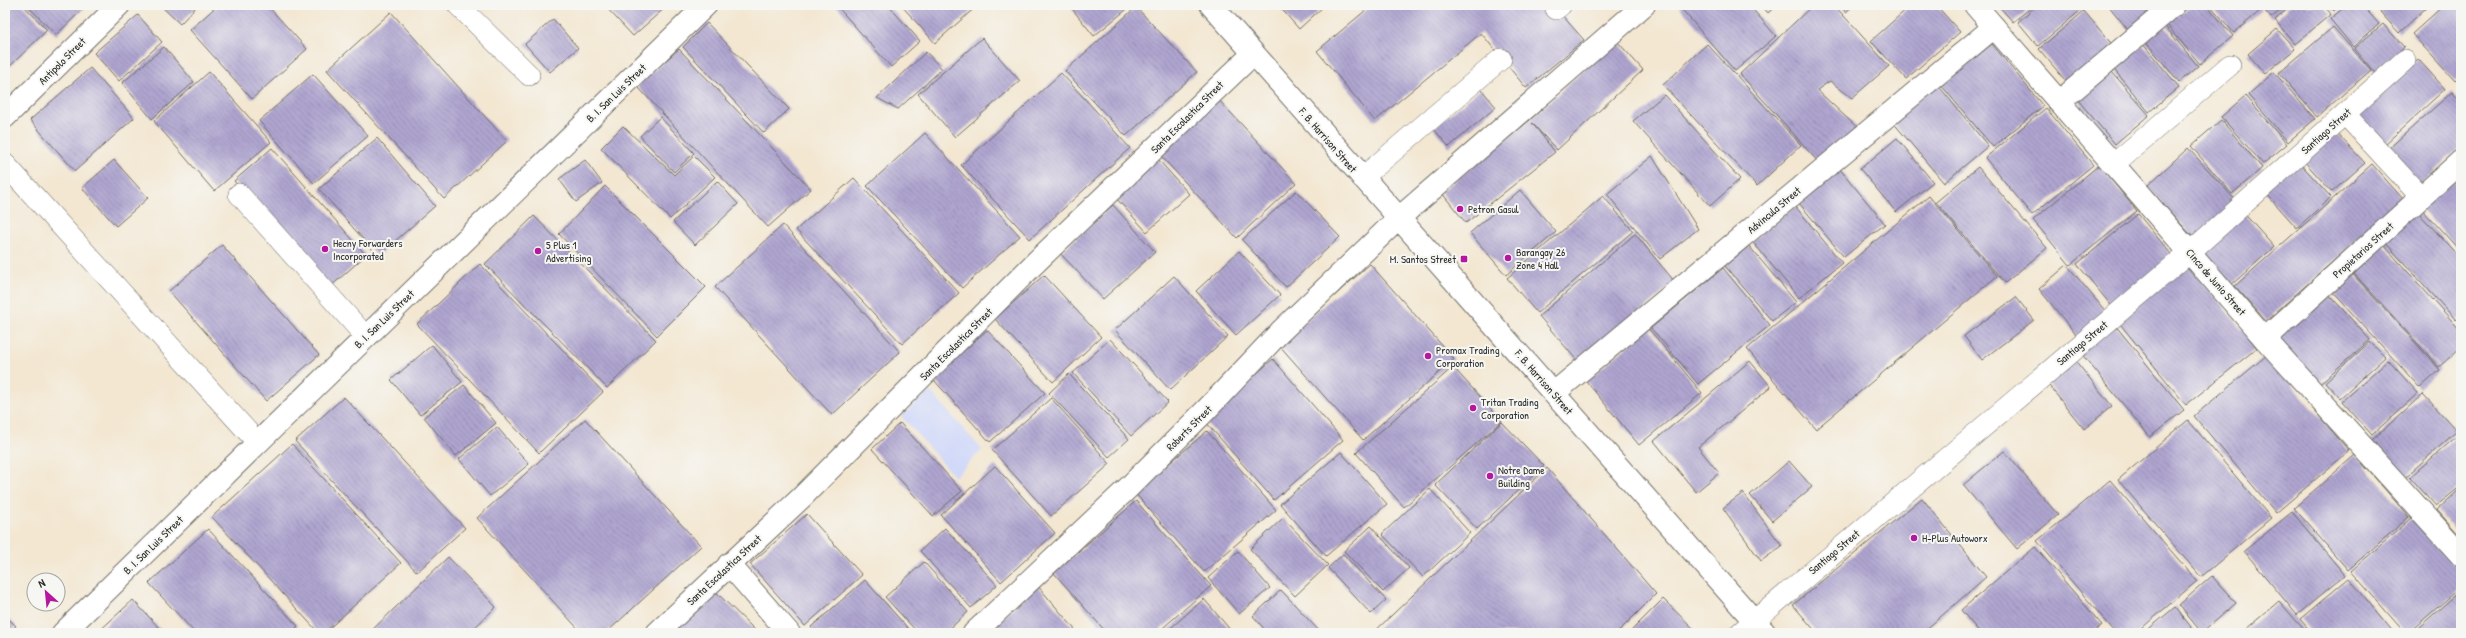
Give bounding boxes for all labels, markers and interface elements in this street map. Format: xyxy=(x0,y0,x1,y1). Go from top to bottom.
street label: Antipolo Street xyxy=(35,34,89,88)
street label: B. I. San Luis Street xyxy=(583,61,649,125)
street label: Santa Escolastica Street xyxy=(1148,78,1226,156)
street label: F. B. Harrison Street xyxy=(1295,104,1360,176)
street label: Santiago Street xyxy=(2298,105,2354,157)
street label: Advincula Street xyxy=(1744,183,1804,236)
place label: Petron Gasul xyxy=(1468,202,1519,216)
marker: Petron Gasul xyxy=(1455,204,1465,214)
street label: Propietarios Street xyxy=(2330,219,2396,281)
place label: Hecny Forwarders Incorporated xyxy=(333,236,403,263)
place label: 5 Plus 1 Advertising xyxy=(546,238,592,265)
marker: Hecny Forwarders Incorporated xyxy=(320,244,330,254)
place label: Barangay 26 Zone 4 Hall xyxy=(1516,245,1566,272)
marker: 5 Plus 1 Advertising xyxy=(533,246,543,256)
street label: Cinco de Junio Street xyxy=(2183,246,2249,319)
place label: M. Santos Street xyxy=(1390,252,1456,266)
marker: Barangay 26 Zone 4 Hall xyxy=(1503,253,1513,263)
marker: M. Santos Street xyxy=(1459,254,1469,264)
street label: B. I. San Luis Street xyxy=(351,287,417,351)
street label: Santa Escolastica Street xyxy=(917,305,995,383)
street label: Santiago Street xyxy=(2054,317,2111,368)
place label: Promax Trading Corporation xyxy=(1436,343,1500,370)
street label: F. B. Harrison Street xyxy=(1511,346,1576,418)
marker: Promax Trading Corporation xyxy=(1423,351,1433,361)
place label: Tritan Trading Corporation xyxy=(1481,395,1539,422)
street label: Roberts Street xyxy=(1163,402,1215,454)
marker: Tritan Trading Corporation xyxy=(1468,403,1478,413)
place label: Notre Dame Building xyxy=(1498,463,1545,490)
marker: Notre Dame Building xyxy=(1485,471,1495,481)
street label: B. I. San Luis Street xyxy=(120,513,186,577)
street label: Santiago Street xyxy=(1806,526,1863,577)
place label: H-Plus Autoworx xyxy=(1922,531,1988,545)
street label: Santa Escolastica Street xyxy=(684,532,764,608)
marker: H-Plus Autoworx xyxy=(1909,533,1919,543)
north arrow xyxy=(26,572,66,612)
text: N xyxy=(36,575,47,591)

